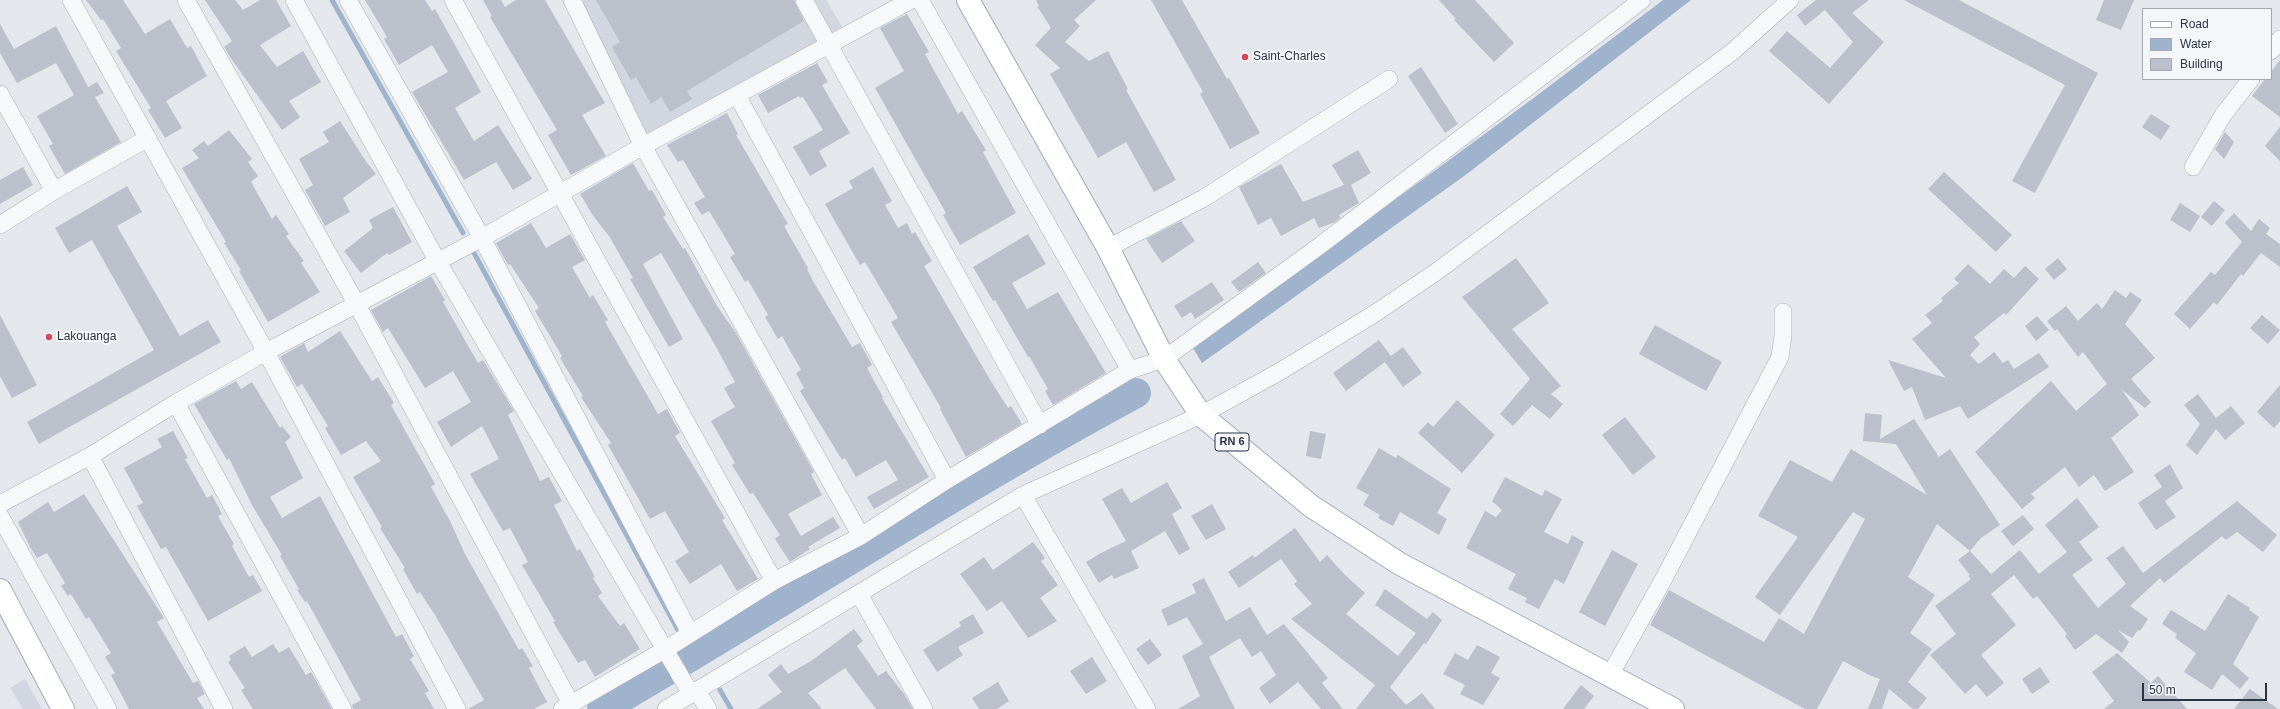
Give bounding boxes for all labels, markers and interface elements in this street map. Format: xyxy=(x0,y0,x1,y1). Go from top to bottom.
legend xyxy=(2142,8,2272,80)
text: Road xyxy=(2180,17,2209,31)
text: Water xyxy=(2180,37,2212,51)
place label: Saint-Charles xyxy=(1253,50,1326,64)
marker: Saint-Charles xyxy=(1240,52,1250,62)
text: Building xyxy=(2180,57,2223,71)
place label: Lakouanga xyxy=(57,330,116,344)
marker: Lakouanga xyxy=(44,332,54,342)
road number: RN 6 xyxy=(1215,433,1249,451)
scale bar xyxy=(2144,675,2269,701)
text: 50 m xyxy=(2149,683,2176,697)

